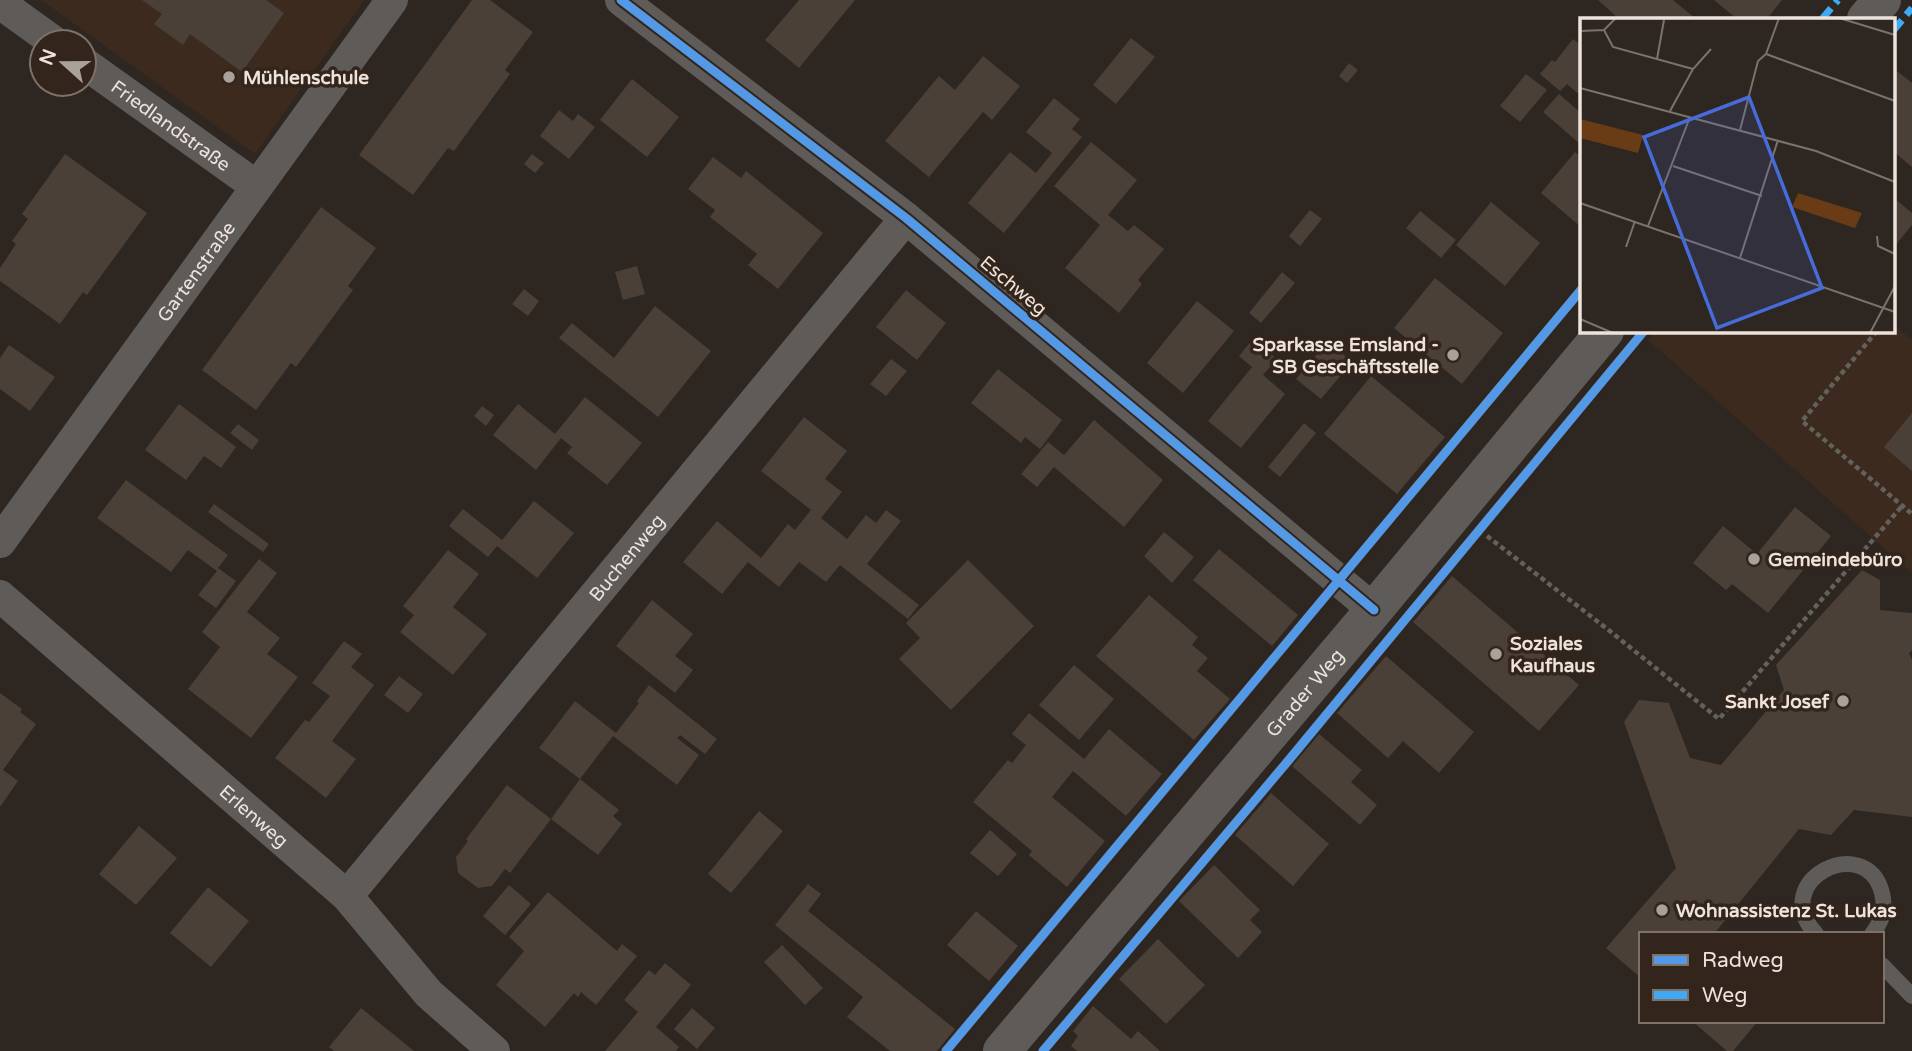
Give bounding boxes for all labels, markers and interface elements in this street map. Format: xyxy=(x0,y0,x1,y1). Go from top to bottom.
inset map xyxy=(1580,18,1895,332)
north arrow xyxy=(28,28,98,98)
text: N xyxy=(35,46,61,68)
place label: Mühlenschule xyxy=(243,67,369,89)
marker: Mühlenschule xyxy=(221,69,237,85)
street label: Friedlandstraße xyxy=(107,76,234,176)
street label: Gartenstraße xyxy=(153,218,240,326)
street label: Eschweg xyxy=(976,252,1051,320)
place label: Sparkasse Emsland - SB Geschäftsstelle xyxy=(1253,334,1439,378)
marker: Sparkasse Emsland - SB Geschäftsstelle xyxy=(1445,347,1461,363)
street label: Buchenweg xyxy=(585,510,669,606)
place label: Gemeindebüro xyxy=(1768,549,1902,571)
marker: Gemeindebüro xyxy=(1746,551,1762,567)
place label: Soziales Kaufhaus xyxy=(1510,633,1595,677)
street label: Grader Weg xyxy=(1262,645,1349,742)
marker: Soziales Kaufhaus xyxy=(1488,646,1504,662)
place label: Sankt Josef xyxy=(1725,691,1830,713)
marker: Sankt Josef xyxy=(1835,693,1851,709)
street label: Erlenweg xyxy=(215,781,292,852)
place label: Wohnassistenz St. Lukas xyxy=(1676,900,1897,922)
marker: Wohnassistenz St. Lukas xyxy=(1654,902,1670,918)
legend xyxy=(1639,932,1884,1023)
text: Radweg xyxy=(1702,948,1784,973)
text: Weg xyxy=(1702,983,1747,1008)

